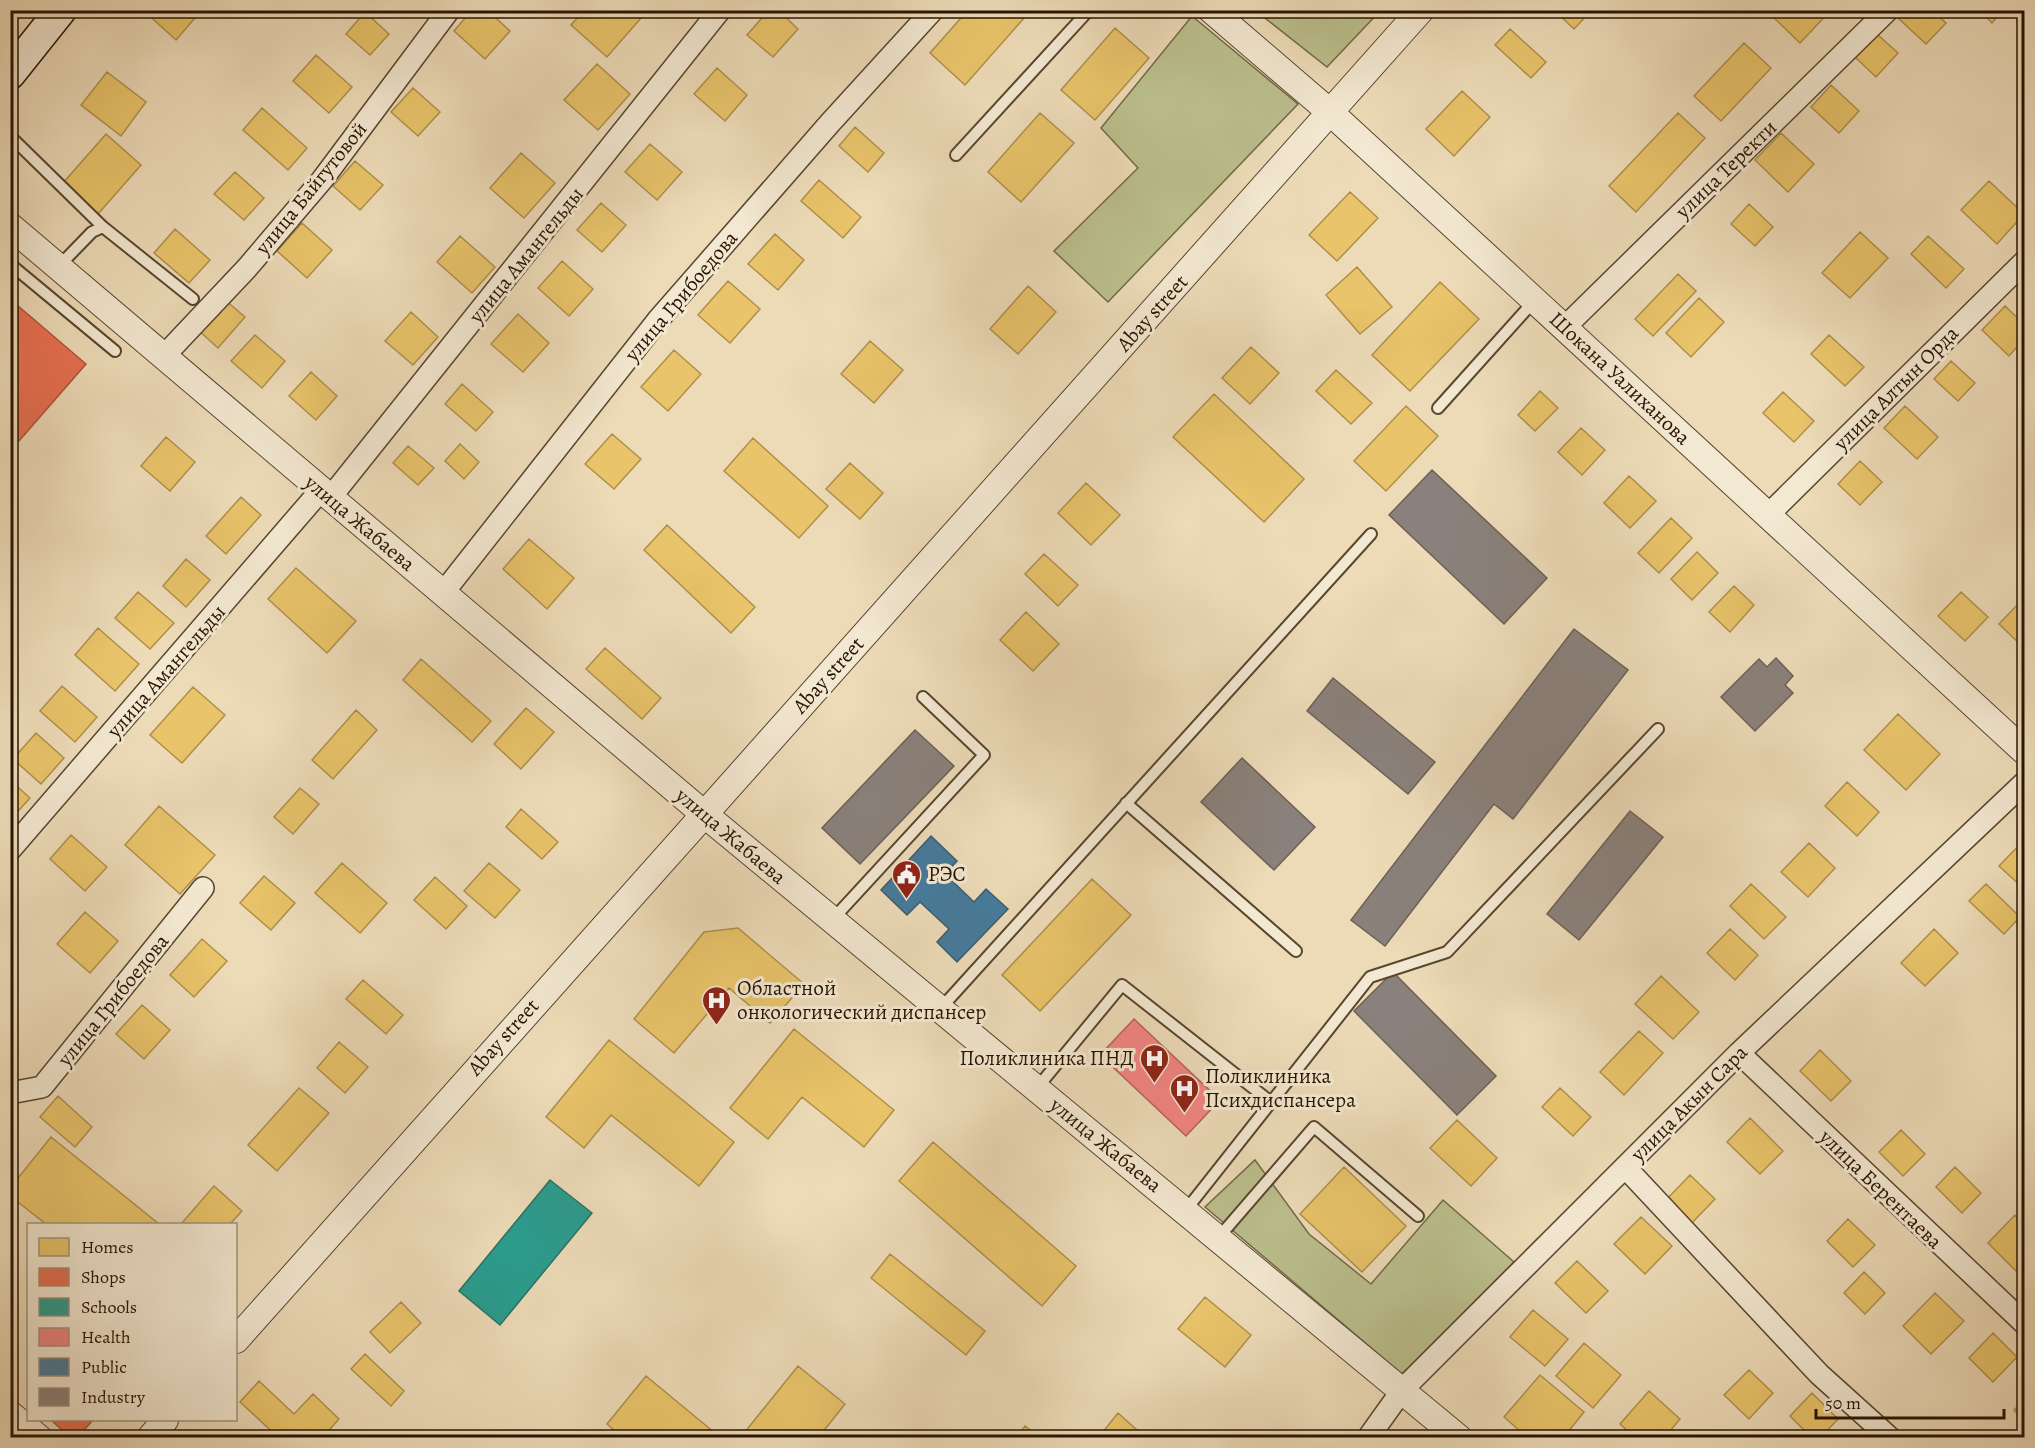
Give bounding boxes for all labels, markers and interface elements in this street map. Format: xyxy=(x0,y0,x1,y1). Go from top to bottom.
street label: улица Теректи xyxy=(1669,114,1783,225)
street label: улица Байгутовой xyxy=(248,116,373,261)
street label: улица Амангельды xyxy=(462,181,590,330)
street label: улица Грибоедова xyxy=(617,225,744,368)
street label: Abay street xyxy=(1109,269,1194,358)
street label: Шокана Уалиханова xyxy=(1543,305,1697,451)
street label: улица Алтын Орда xyxy=(1827,319,1965,457)
street label: улица Жабаева xyxy=(298,468,421,578)
street label: улица Амангельды xyxy=(100,598,232,744)
street label: Abay street xyxy=(785,631,870,720)
street label: улица Жабаева xyxy=(669,781,792,891)
public building icon: РЭС xyxy=(891,858,923,900)
place label: РЭС xyxy=(928,860,966,888)
street label: улица Грибоедова xyxy=(50,928,175,1073)
place label: Областной онкологический диспансер xyxy=(737,974,986,1026)
hospital icon: Областной онкологический диспансер xyxy=(700,984,732,1026)
street label: Abay street xyxy=(460,993,545,1082)
street label: улица Акын Сара xyxy=(1624,1038,1754,1168)
hospital icon: Поликлиника ПНД xyxy=(1139,1042,1171,1084)
place label: Поликлиника ПНД xyxy=(959,1044,1134,1072)
place label: Поликлиника Психдиспансера xyxy=(1205,1062,1356,1114)
hospital icon: Поликлиника Психдиспансера xyxy=(1168,1072,1200,1114)
street label: улица Жабаева xyxy=(1043,1091,1168,1199)
street label: улица Берентаева xyxy=(1813,1122,1949,1255)
legend xyxy=(27,1223,237,1421)
text: Homes xyxy=(81,1235,133,1259)
text: Shops xyxy=(81,1265,126,1289)
text: Schools xyxy=(81,1295,137,1319)
text: Health xyxy=(81,1325,131,1349)
text: Public xyxy=(81,1355,127,1379)
scale bar xyxy=(1816,1382,2004,1420)
text: Industry xyxy=(81,1385,146,1409)
text: 50 m xyxy=(1825,1391,1861,1415)

